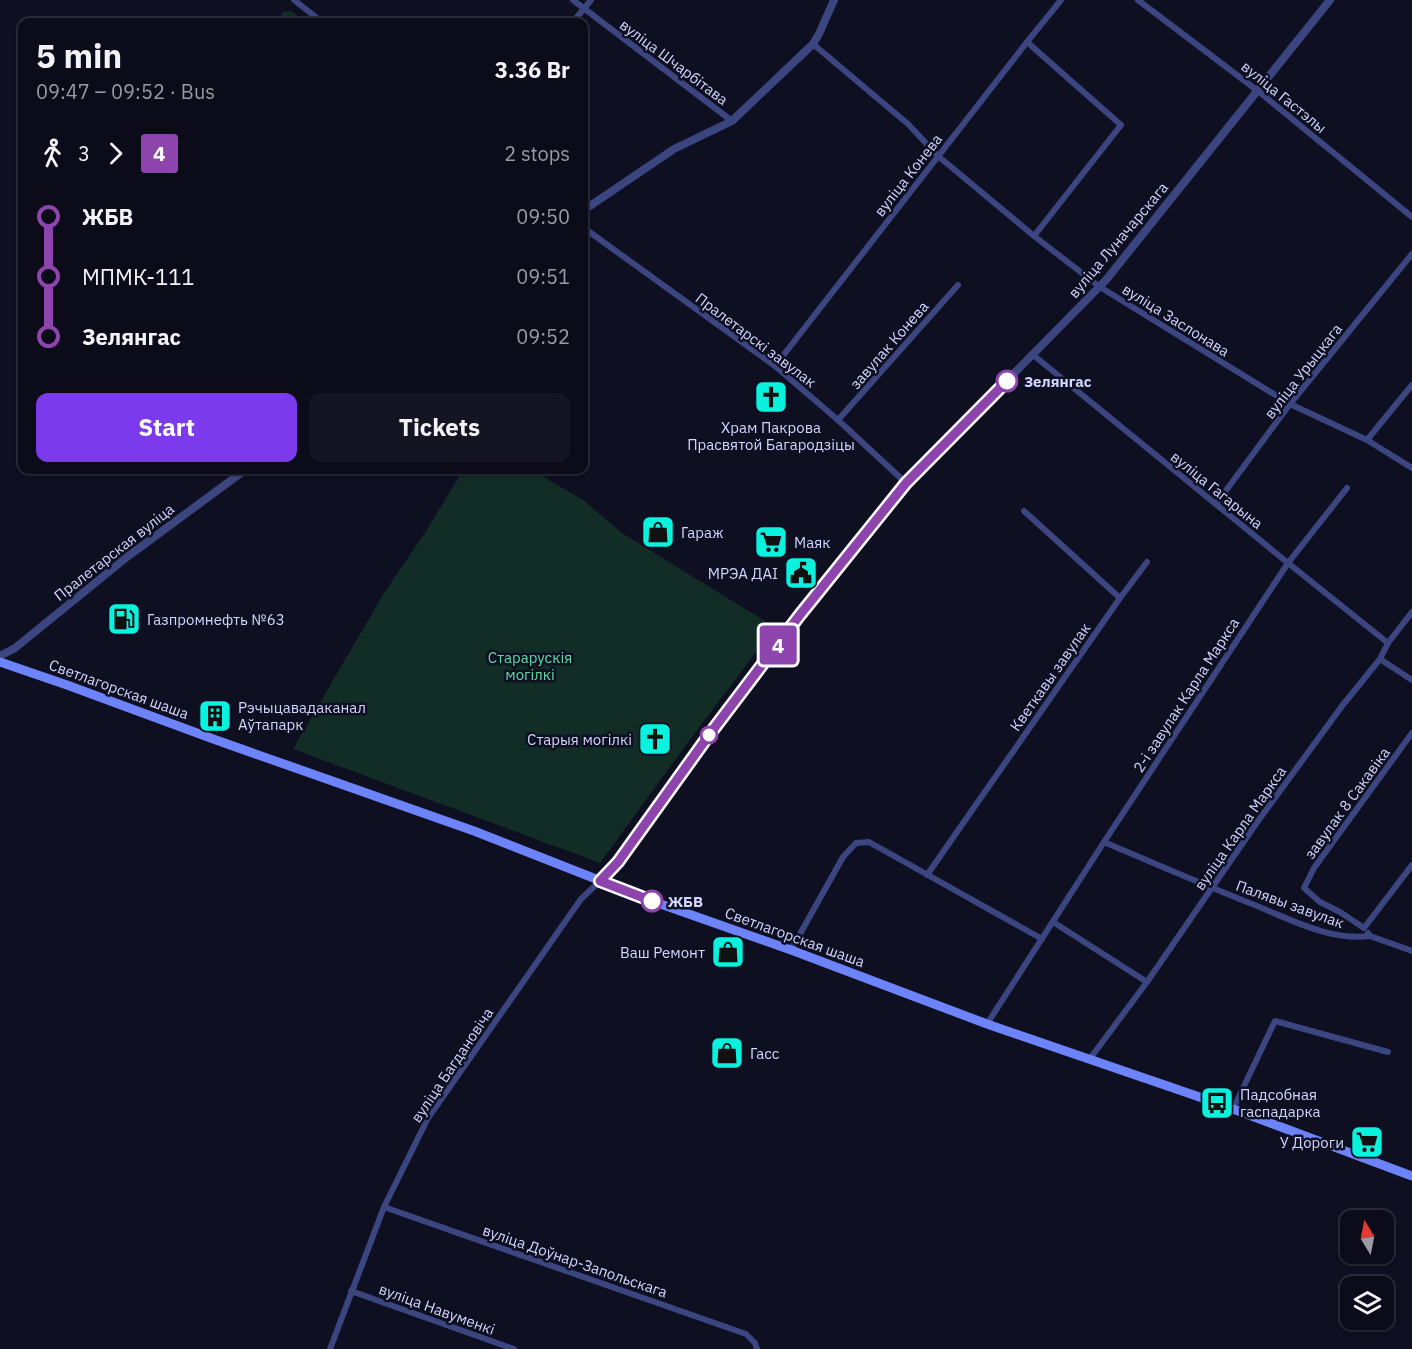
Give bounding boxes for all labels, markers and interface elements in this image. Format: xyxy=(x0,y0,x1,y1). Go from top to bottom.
street label: вуліца Шчарбітава xyxy=(616,15,732,109)
text: 5 min xyxy=(36,34,122,77)
text: 3.36 Br xyxy=(495,55,570,84)
street label: вуліца Гастэлы xyxy=(1238,57,1330,137)
text: 09:47 – 09:52 · Bus xyxy=(36,78,215,105)
street label: вуліца Конева xyxy=(870,130,946,220)
icon: walk xyxy=(36,137,69,170)
icon: forward xyxy=(99,137,132,170)
text: 4 xyxy=(153,139,166,167)
text: 3 xyxy=(78,140,90,167)
text: 2 stops xyxy=(504,140,570,167)
street label: вуліца Луначарскага xyxy=(1064,178,1172,302)
text: ЖБВ xyxy=(82,202,133,231)
text: 09:50 xyxy=(516,203,570,230)
text: МПМК-111 xyxy=(82,262,195,291)
text: 09:51 xyxy=(516,263,570,290)
street label: вуліца Заслонава xyxy=(1119,279,1233,361)
street label: Пралетарскі завулак xyxy=(692,288,820,392)
street label: завулак Конева xyxy=(846,297,932,393)
street label: вуліца Урыцкага xyxy=(1260,320,1346,422)
text: Зелянгас xyxy=(82,322,181,351)
text: 09:52 xyxy=(516,323,570,350)
marker: Зелянгас xyxy=(996,370,1018,392)
place label: Зелянгас xyxy=(1024,372,1092,391)
church icon: Храм Пакрова Прасвятой Багародзіцы xyxy=(753,379,789,415)
button: Start xyxy=(36,393,297,462)
button: Tickets xyxy=(309,393,570,462)
place label: Храм Пакрова Прасвятой Багародзіцы xyxy=(687,418,855,454)
street label: вуліца Гагарына xyxy=(1167,447,1267,533)
street label: Пралетарская вуліца xyxy=(50,499,178,605)
shop icon: Гараж xyxy=(640,514,676,550)
place label: Гараж xyxy=(681,523,723,542)
supermarket icon: Маяк xyxy=(753,524,789,560)
place label: Маяк xyxy=(794,533,830,552)
public building icon: МРЭА ДАІ xyxy=(783,555,819,591)
place label: МРЭА ДАІ xyxy=(708,564,778,583)
fuel station icon: Газпромнефть №63 xyxy=(106,601,142,637)
place label: Газпромнефть №63 xyxy=(147,610,285,629)
street label: 2-і завулак Карла Маркса xyxy=(1129,614,1243,776)
street label: Кветкавы завулак xyxy=(1006,619,1094,735)
line badge: 4 xyxy=(758,626,798,664)
text: 4 xyxy=(772,631,784,659)
park label: Старарускія могілкі xyxy=(488,648,572,684)
street label: Светлагорская шаша xyxy=(46,655,192,723)
building icon: Рэчыцавадаканал Аўтапарк xyxy=(197,698,233,734)
place label: Рэчыцавадаканал Аўтапарк xyxy=(238,698,366,734)
church icon: Старыя могілкі xyxy=(637,721,673,757)
unlabelled marker xyxy=(700,726,718,744)
place label: Старыя могілкі xyxy=(527,730,632,749)
street label: завулак 8 Сакавіка xyxy=(1300,743,1394,863)
street label: вуліца Карла Маркса xyxy=(1190,762,1290,894)
street label: Палявы завулак xyxy=(1233,876,1347,932)
marker: ЖБВ xyxy=(641,890,663,912)
place label: ЖБВ xyxy=(668,892,703,911)
street label: Светлагорская шаша xyxy=(722,903,868,971)
shop icon: Ваш Ремонт xyxy=(710,934,746,970)
place label: Ваш Ремонт xyxy=(620,943,705,962)
street label: вуліца Багдановіча xyxy=(407,1004,497,1126)
shop icon: Гасс xyxy=(709,1035,745,1071)
place label: Гасс xyxy=(750,1044,780,1063)
bus stop icon: Падсобная гаспадарка xyxy=(1199,1085,1235,1121)
place label: Падсобная гаспадарка xyxy=(1240,1085,1321,1121)
supermarket icon: У Дороги xyxy=(1349,1124,1385,1160)
place label: У Дороги xyxy=(1280,1133,1344,1152)
north arrow xyxy=(1340,1210,1394,1264)
map controls xyxy=(1340,1210,1394,1330)
street label: вуліца Доўнар-Запольскага xyxy=(480,1220,670,1302)
button: layers xyxy=(1340,1276,1394,1330)
street label: вуліца Навуменкі xyxy=(376,1279,498,1339)

